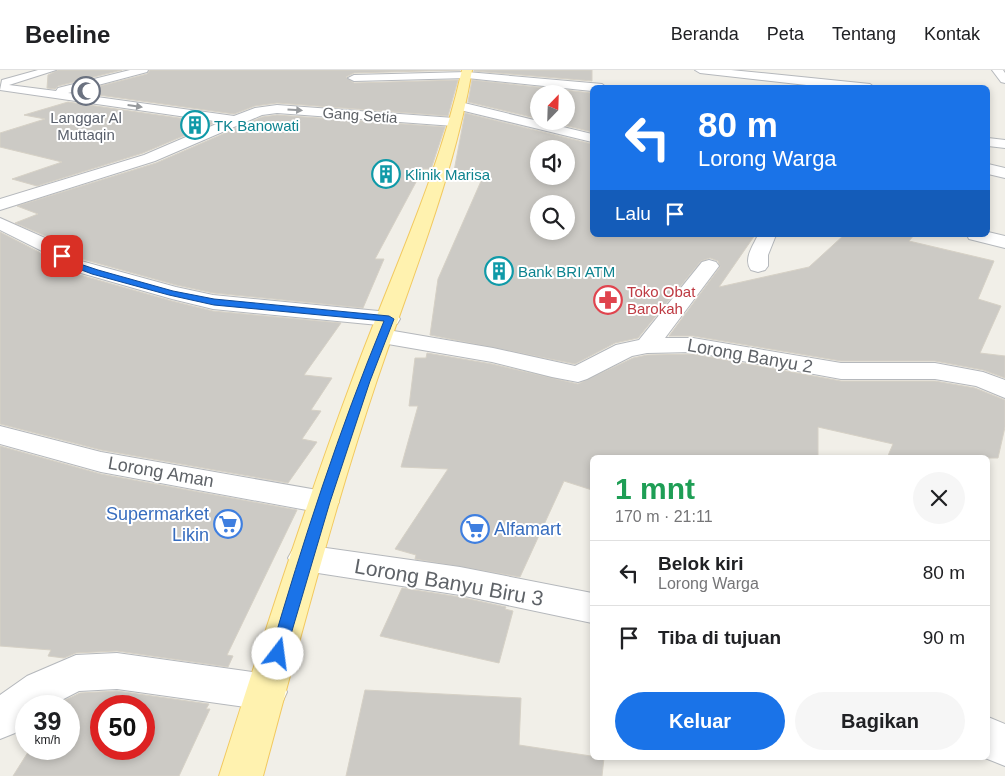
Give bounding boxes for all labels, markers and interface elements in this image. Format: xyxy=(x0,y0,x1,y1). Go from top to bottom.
text: Beeline xyxy=(25,21,110,48)
text: Beranda xyxy=(671,24,739,44)
text: Peta xyxy=(767,24,804,44)
text: Tentang xyxy=(832,24,896,44)
text: Kontak xyxy=(924,24,980,44)
mosque icon: Langgar Al Muttaqin xyxy=(71,76,101,106)
north arrow xyxy=(530,85,575,130)
map controls xyxy=(530,85,575,240)
one-way arrow xyxy=(127,103,143,111)
street label: Gang Setia xyxy=(322,104,399,126)
icon: left xyxy=(615,105,680,170)
text: 80 m xyxy=(698,105,778,144)
one-way arrow xyxy=(287,107,303,115)
place label: Langgar Al Muttaqin xyxy=(50,109,122,143)
building icon: TK Banowati xyxy=(180,110,210,140)
place label: TK Banowati xyxy=(214,117,299,134)
button: sound xyxy=(530,140,575,185)
text: Lorong Warga xyxy=(698,146,837,171)
building icon: Klinik Marisa xyxy=(371,159,401,189)
place label: Klinik Marisa xyxy=(405,166,491,183)
button: search xyxy=(530,195,575,240)
icon: arrive xyxy=(661,200,689,228)
text: Lalu xyxy=(615,203,651,224)
pin xyxy=(41,235,83,277)
icon: arrive xyxy=(48,242,76,270)
building icon: Bank BRI ATM xyxy=(484,256,514,286)
place label: Bank BRI ATM xyxy=(518,263,615,280)
place label: Toko Obat Barokah xyxy=(627,283,696,317)
pharmacy icon: Toko Obat Barokah xyxy=(593,285,623,315)
street label: Lorong Banyu 2 xyxy=(686,335,814,377)
street label: Lorong Aman xyxy=(107,453,215,491)
text: 1 mnt xyxy=(615,472,695,505)
button: close xyxy=(913,472,965,524)
place label: Supermarket Likin xyxy=(106,504,209,545)
text: 170 m · 21:11 xyxy=(615,508,713,525)
supermarket icon: Supermarket Likin xyxy=(213,509,243,539)
supermarket icon: Alfamart xyxy=(460,514,490,544)
place label: Alfamart xyxy=(494,519,561,539)
text: Belok kiri xyxy=(658,553,744,574)
street label: Lorong Banyu Biru 3 xyxy=(353,554,545,610)
icon: left xyxy=(615,559,643,587)
text: 80 m xyxy=(923,562,965,583)
text: Lorong Warga xyxy=(658,575,759,592)
icon: arrive xyxy=(615,624,643,652)
position arrow xyxy=(251,627,303,679)
text: Tiba di tujuan xyxy=(658,627,781,648)
text: 90 m xyxy=(923,627,965,648)
button: Keluar xyxy=(615,692,785,750)
button: Bagikan xyxy=(795,692,965,750)
speed limit sign: 50 xyxy=(90,695,155,760)
text: 39 xyxy=(34,707,61,735)
text: km/h xyxy=(34,733,61,747)

